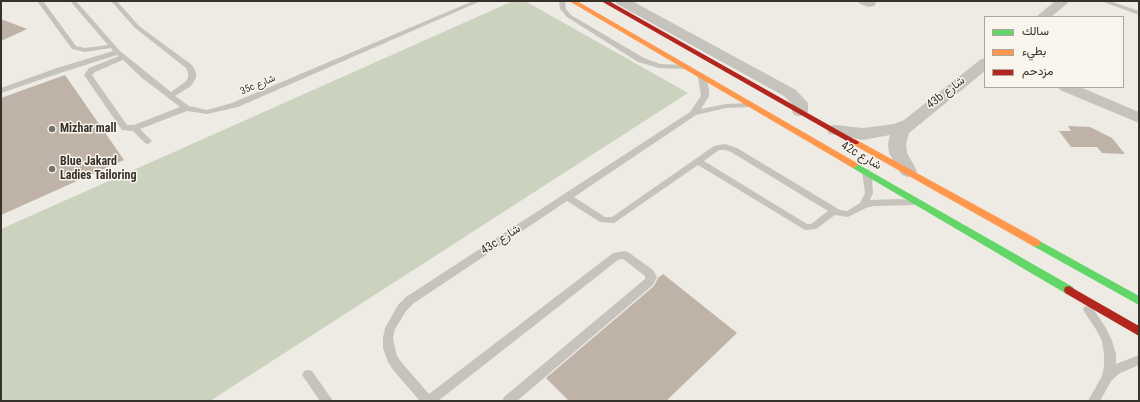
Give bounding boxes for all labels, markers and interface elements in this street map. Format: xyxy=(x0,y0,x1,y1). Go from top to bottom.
legend xyxy=(984,16,1124,88)
text: سالك xyxy=(1022,24,1049,38)
text: بطيء xyxy=(1022,44,1046,58)
text: مزدحم xyxy=(1022,64,1053,78)
street label: 35c شارع xyxy=(239,72,277,98)
street label: 43b شارع xyxy=(924,74,968,112)
place label: Mizhar mall xyxy=(60,122,116,136)
marker: Mizhar mall xyxy=(47,124,57,134)
street label: 42c شارع xyxy=(838,139,884,173)
place label: Blue Jakard Ladies Tailoring xyxy=(60,155,136,183)
marker: Blue Jakard Ladies Tailoring xyxy=(47,164,57,174)
street label: 43c شارع xyxy=(479,222,523,258)

